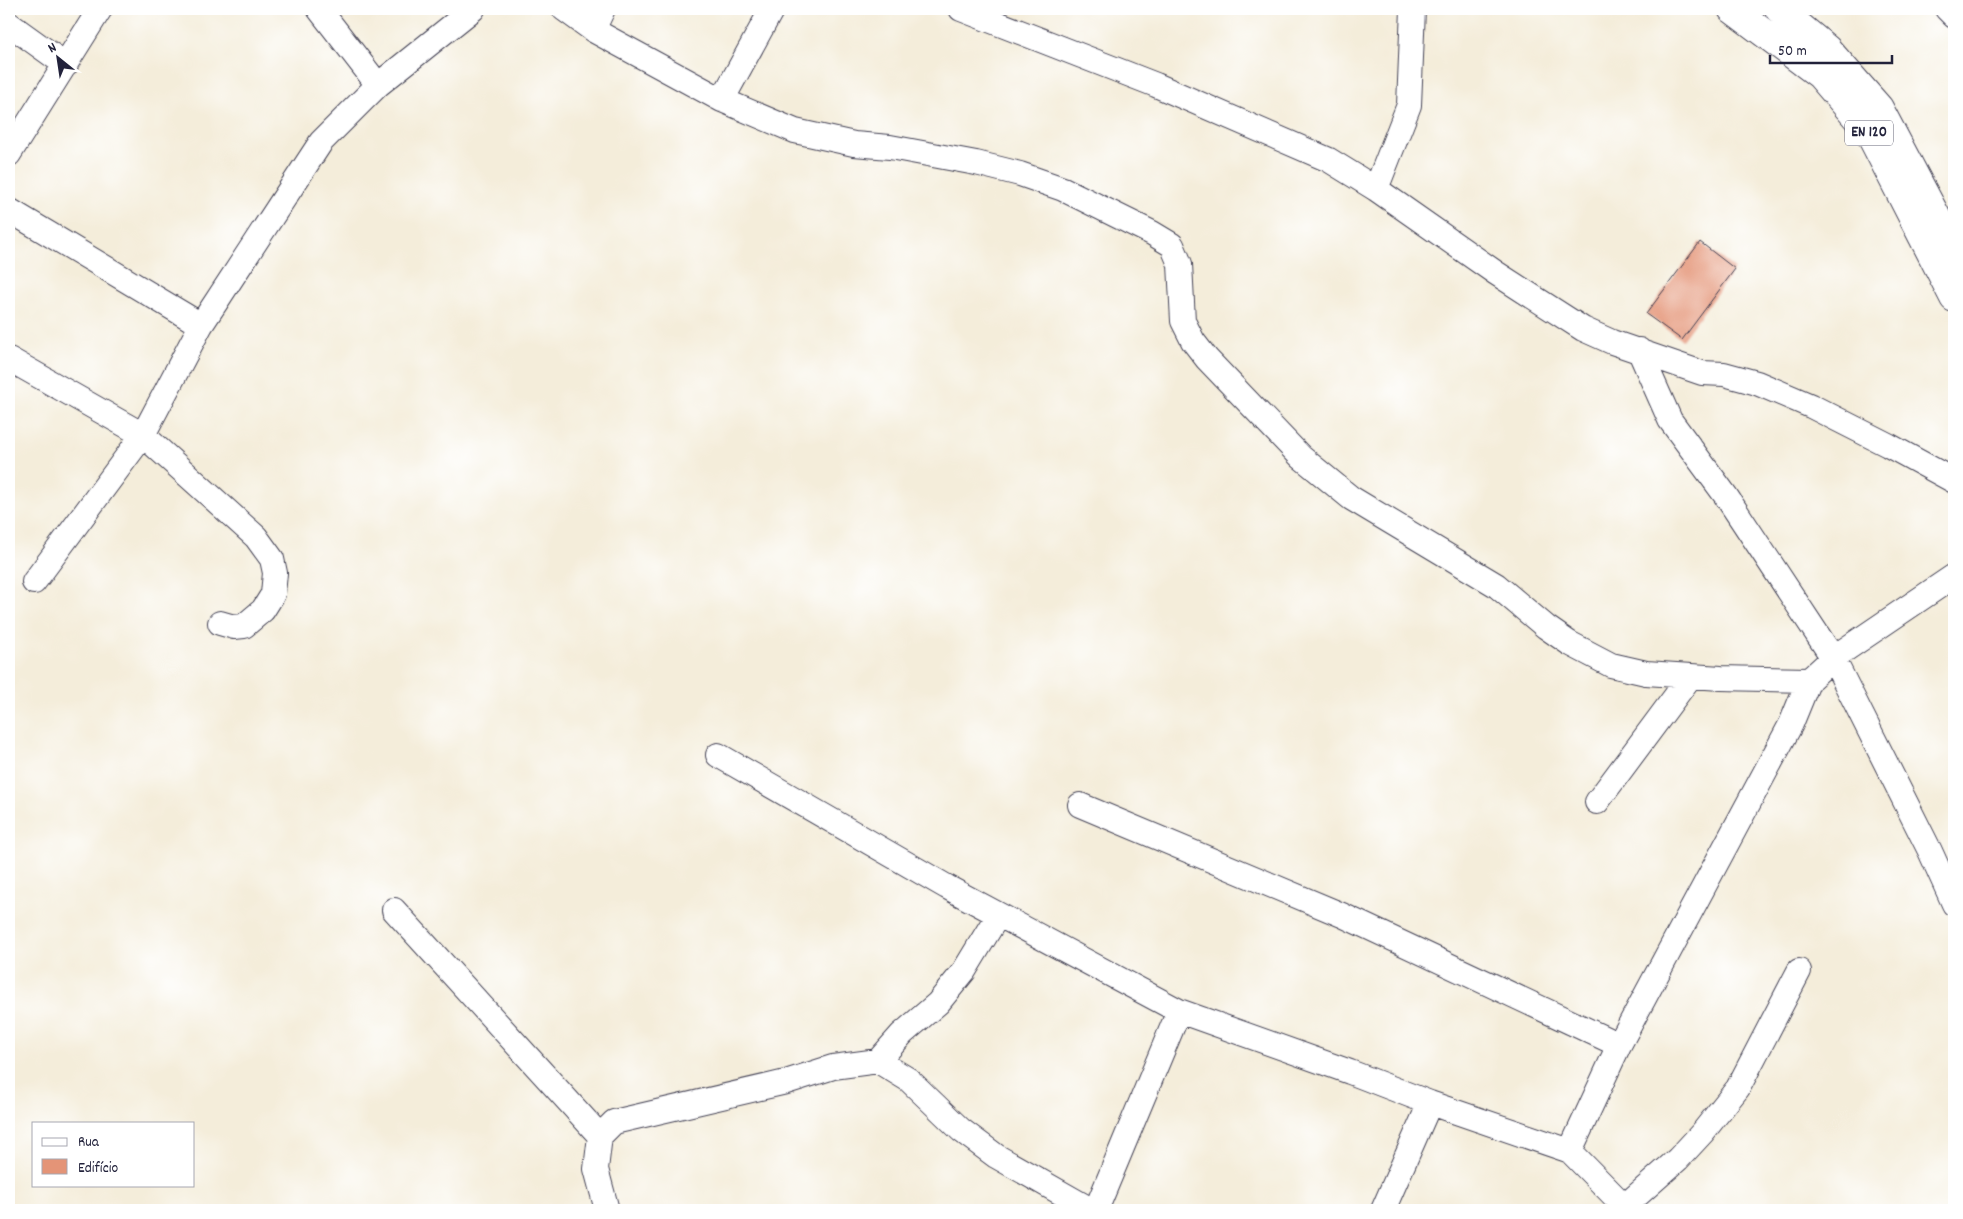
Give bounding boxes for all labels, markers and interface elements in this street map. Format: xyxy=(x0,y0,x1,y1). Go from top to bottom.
north arrow xyxy=(32,32,82,82)
scale bar xyxy=(1770,32,1893,64)
text: N xyxy=(45,38,61,59)
text: 50 m xyxy=(1778,41,1807,63)
road number: EN 120 xyxy=(1845,120,1893,146)
legend xyxy=(32,1122,195,1186)
text: Rua xyxy=(78,1132,100,1154)
text: Edifício xyxy=(78,1158,118,1180)

